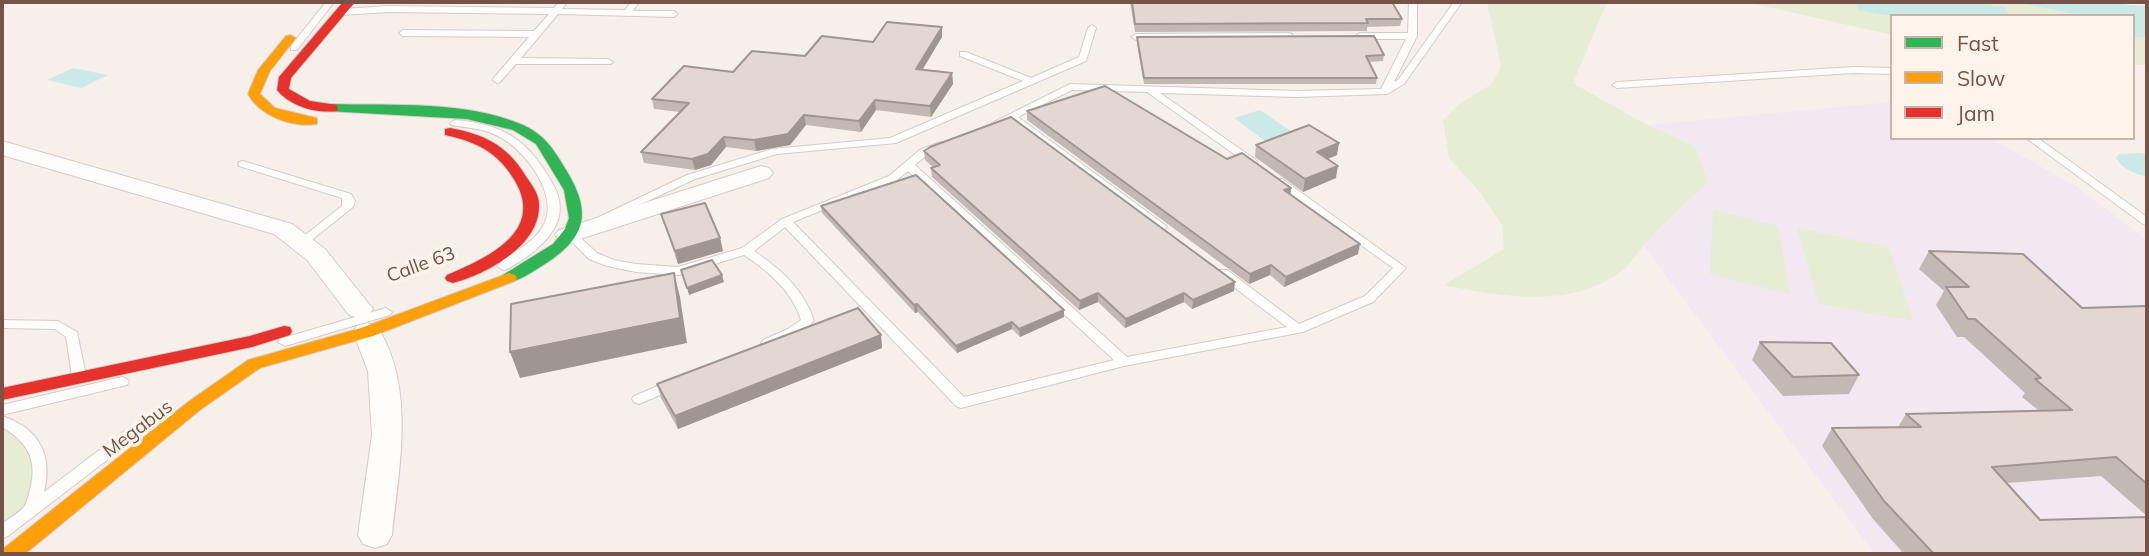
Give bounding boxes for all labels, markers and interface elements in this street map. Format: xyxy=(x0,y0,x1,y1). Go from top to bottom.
legend xyxy=(1890,14,2135,140)
text: Fast xyxy=(1957,30,1999,56)
text: Slow xyxy=(1957,65,2005,91)
text: Jam xyxy=(1957,100,1995,126)
street label: Calle 63 xyxy=(384,242,458,288)
street label: Megabus xyxy=(99,395,177,463)

